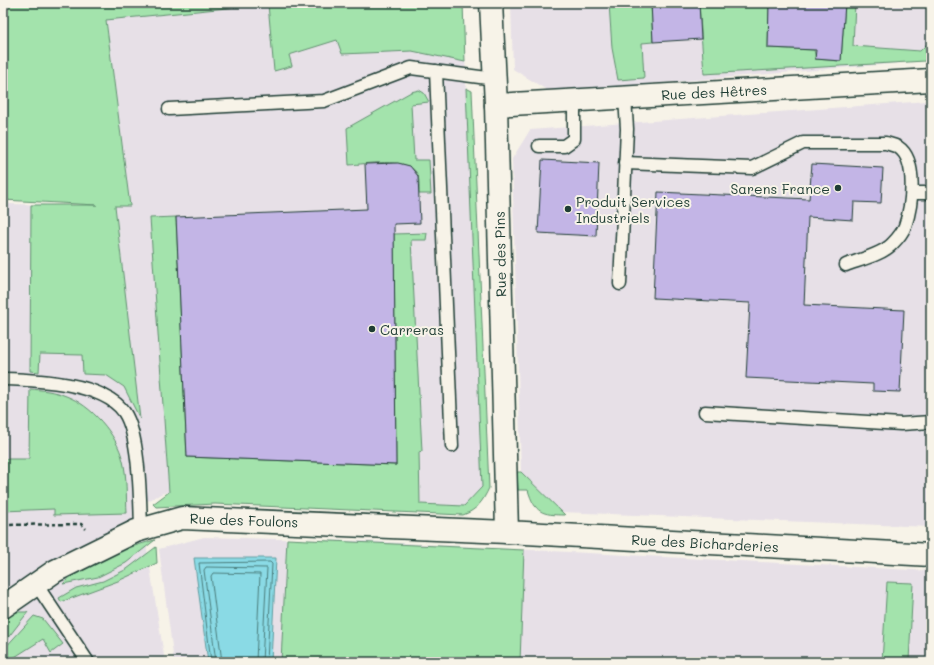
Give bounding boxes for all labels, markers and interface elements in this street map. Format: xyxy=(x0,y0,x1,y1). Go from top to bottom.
street label: Rue des Hêtres xyxy=(661,80,767,104)
place label: Sarens France xyxy=(730,179,830,198)
marker: Sarens France xyxy=(833,183,843,193)
place label: Produit Services Industriels xyxy=(576,192,690,227)
marker: Produit Services Industriels xyxy=(563,204,573,214)
street label: Rue des Pins xyxy=(490,211,510,297)
place label: Carreras xyxy=(380,320,444,339)
marker: Carreras xyxy=(367,324,377,334)
street label: Rue des Foulons xyxy=(189,509,299,531)
street label: Rue des Bicharderies xyxy=(631,530,779,556)

